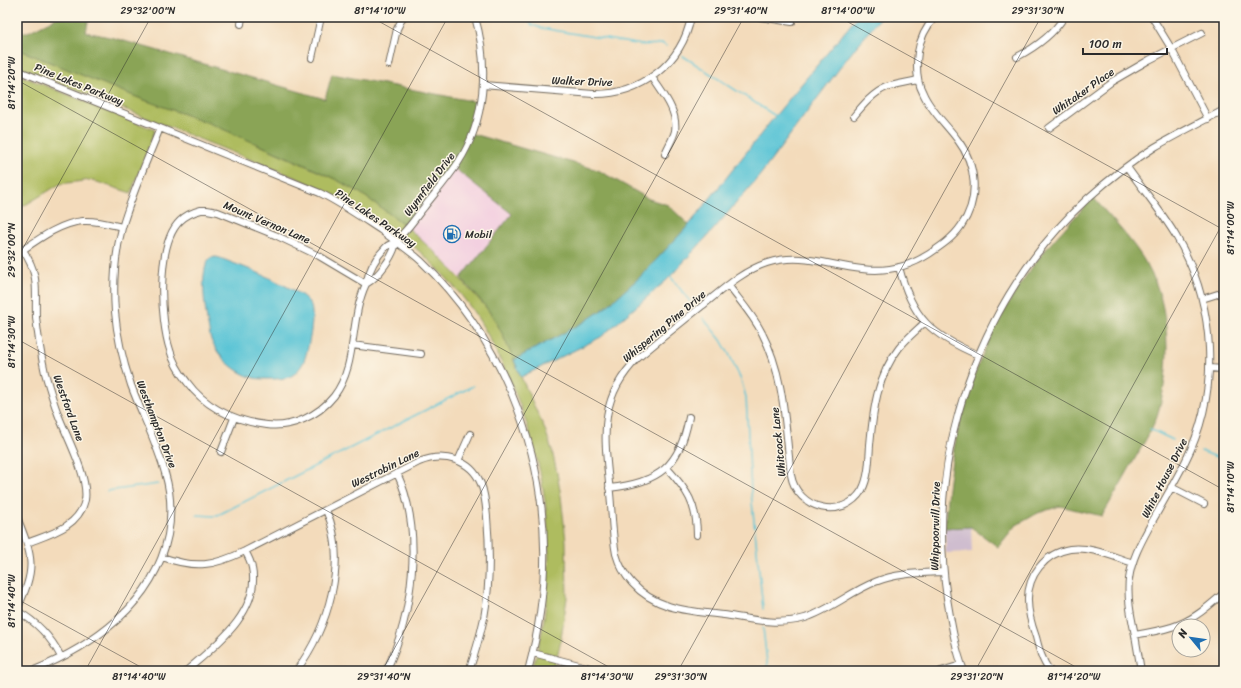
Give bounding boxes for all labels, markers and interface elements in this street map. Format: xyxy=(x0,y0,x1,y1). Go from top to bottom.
text: 29°32'00"N xyxy=(121,2,176,20)
text: 81°14'10"W xyxy=(354,2,406,20)
text: 29°31'40"N xyxy=(714,2,768,20)
text: 81°14'00"W xyxy=(821,2,875,20)
text: 29°31'30"N xyxy=(1012,2,1064,20)
scale bar xyxy=(1083,30,1167,56)
text: 100 m xyxy=(1089,33,1122,55)
text: 81°14'20"W xyxy=(3,56,21,109)
street label: Pine Lakes Parkway xyxy=(31,58,127,111)
street label: Whitaker Place xyxy=(1048,63,1119,120)
street label: Walker Drive xyxy=(551,71,613,92)
street label: Wynnfield Drive xyxy=(399,148,460,220)
street label: Pine Lakes Parkway xyxy=(331,184,420,253)
street label: Mount Vernon Lane xyxy=(220,196,314,250)
text: 81°14'00"W xyxy=(1222,201,1240,255)
text: 29°32'00"N xyxy=(3,222,21,277)
fuel station icon: Mobil xyxy=(442,224,462,244)
place label: Mobil xyxy=(465,225,493,244)
street label: Whispering Pine Drive xyxy=(618,285,711,367)
text: 81°14'30"W xyxy=(3,315,21,368)
street label: Westford Lane xyxy=(48,372,90,445)
street label: Westhampton Drive xyxy=(131,377,182,471)
street label: Whitcock Lane xyxy=(765,406,792,478)
street label: White House Drive xyxy=(1136,435,1193,522)
street label: Westrobin Lane xyxy=(348,443,423,493)
text: 81°14'10"W xyxy=(1222,461,1240,513)
street label: Whippoorwill Drive xyxy=(925,481,946,571)
text: 81°14'40"W xyxy=(3,574,21,628)
north arrow xyxy=(1171,618,1211,658)
text: N xyxy=(1172,625,1193,642)
text: 81°14'40"W xyxy=(112,668,166,686)
text: 29°31'40"N xyxy=(357,668,411,686)
text: 81°14'30"W xyxy=(581,668,634,686)
text: 29°31'30"N xyxy=(655,668,707,686)
text: 29°31'20"N xyxy=(951,668,1003,686)
text: 81°14'20"W xyxy=(1048,668,1101,686)

